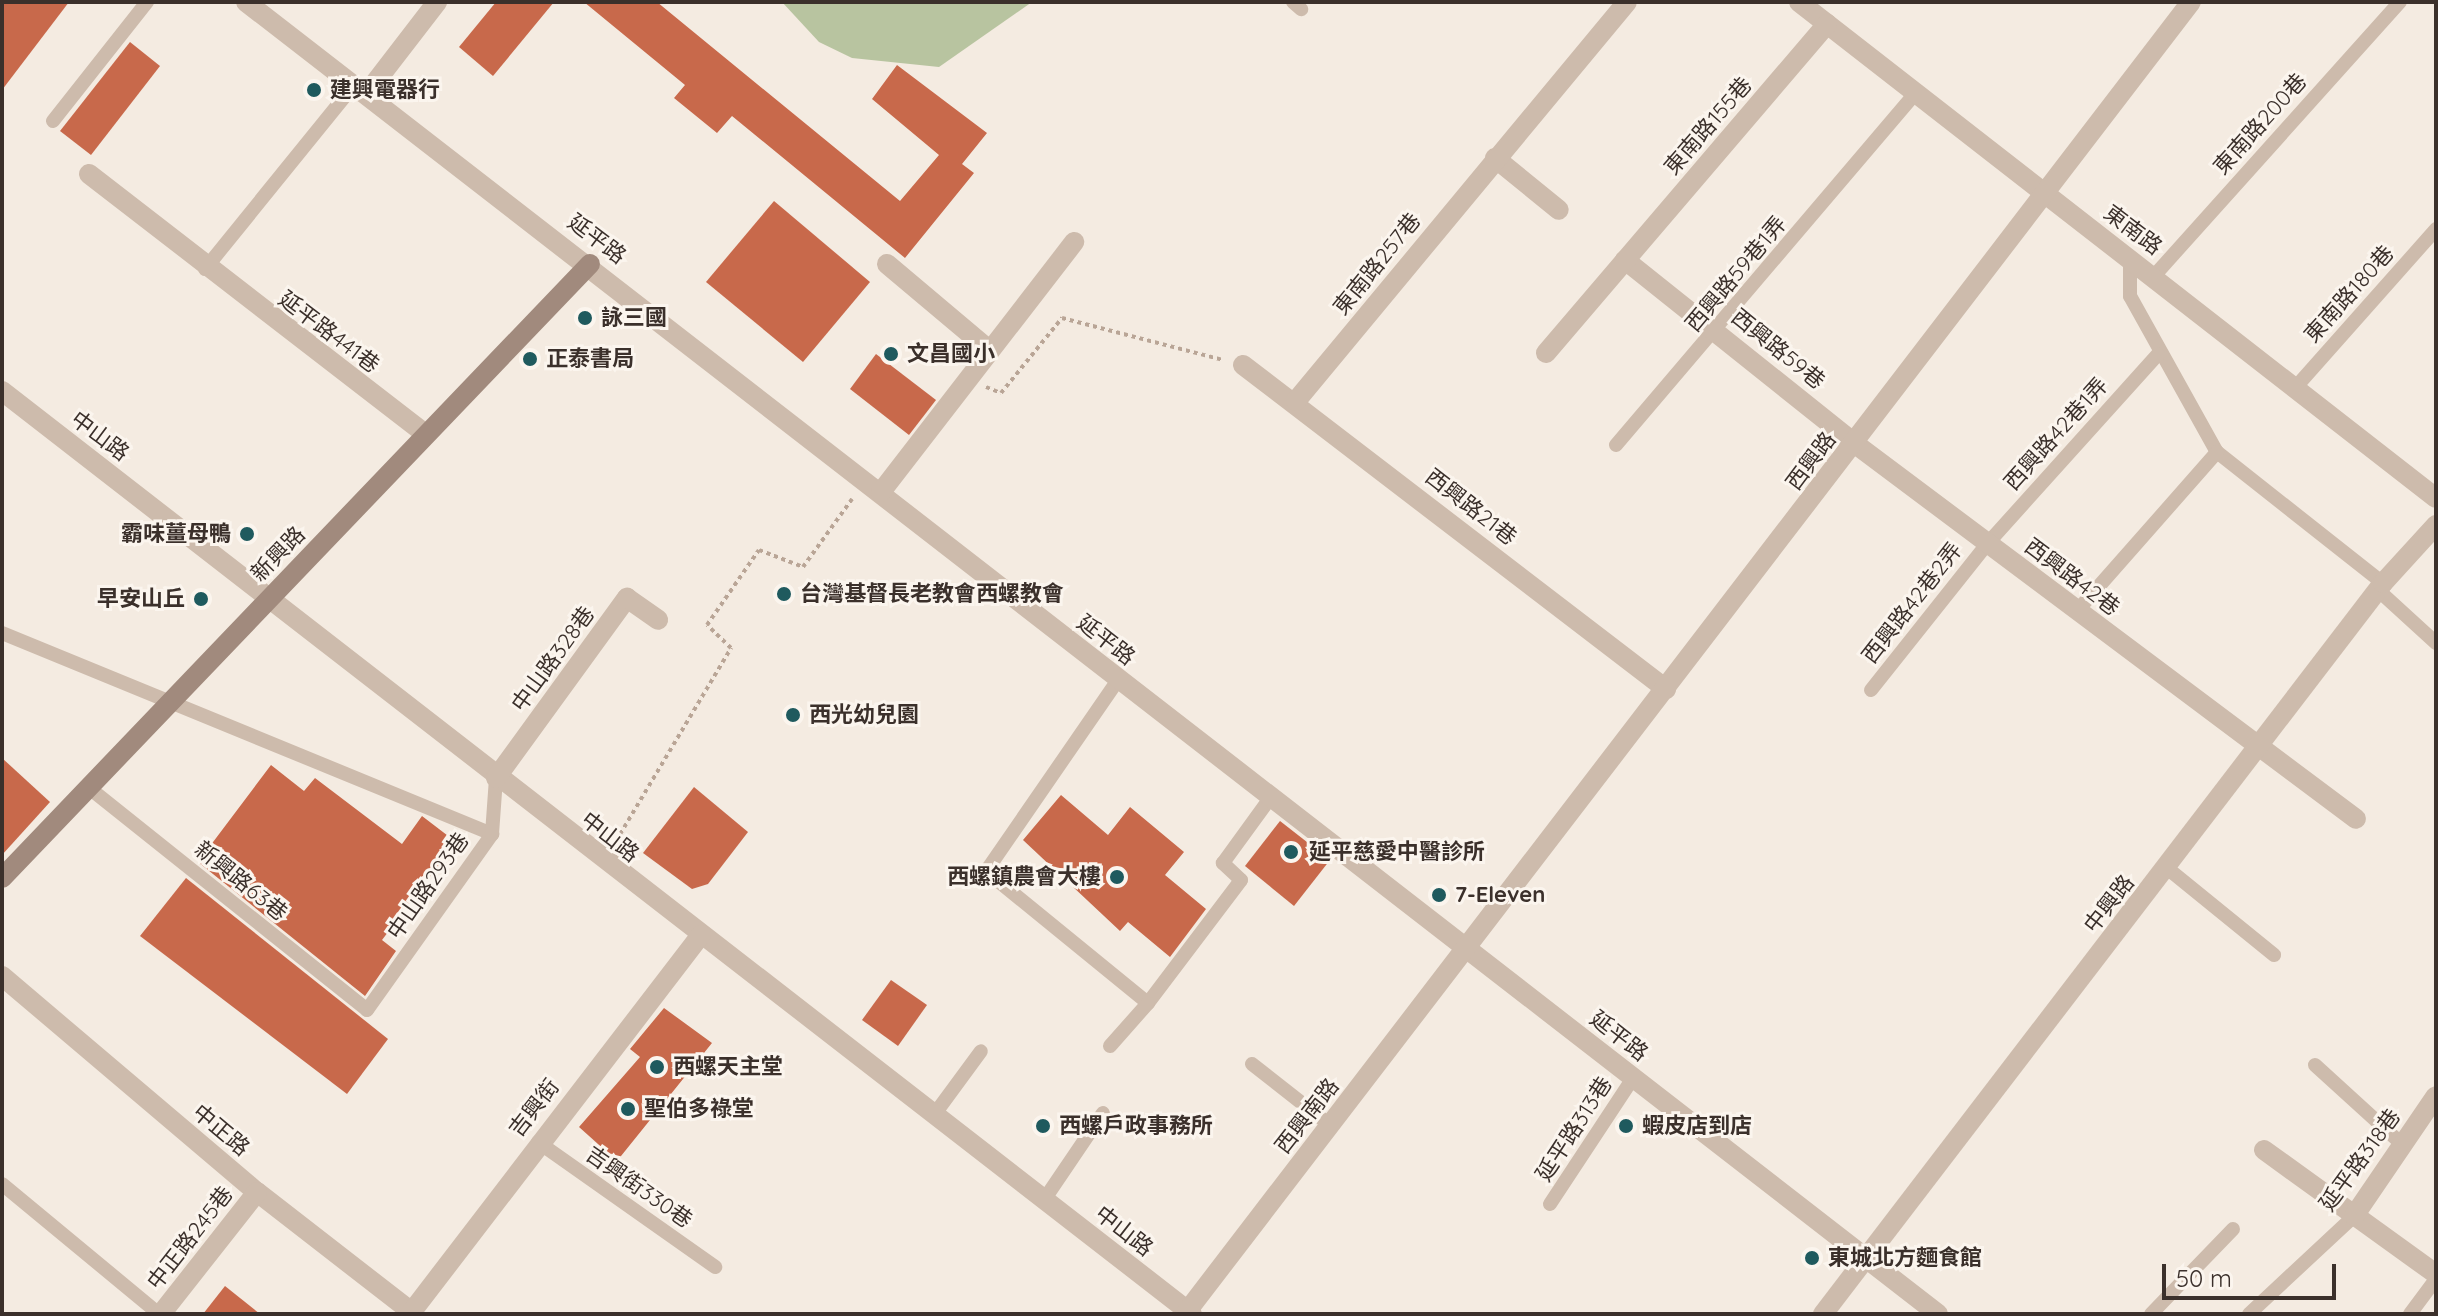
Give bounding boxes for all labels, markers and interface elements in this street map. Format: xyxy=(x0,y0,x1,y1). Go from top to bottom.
street label: 東南路200巷 xyxy=(2208,68,2312,180)
street label: 東南路155巷 xyxy=(1659,72,1757,180)
place label: 建興電器行 xyxy=(330,77,440,103)
marker: 建興電器行 xyxy=(305,81,323,99)
street label: 東南路 xyxy=(2099,200,2167,260)
street label: 東南路257巷 xyxy=(1328,208,1426,320)
street label: 延平路 xyxy=(563,209,631,269)
street label: 西興路59巷1弄 xyxy=(1680,211,1792,337)
street label: 東南路180巷 xyxy=(2299,240,2399,348)
street label: 延平路441巷 xyxy=(273,286,385,378)
street label: 西興路59巷 xyxy=(1726,303,1830,395)
place label: 詠三國 xyxy=(601,305,667,331)
marker: 詠三國 xyxy=(576,309,594,327)
place label: 文昌國小 xyxy=(907,341,995,367)
marker: 文昌國小 xyxy=(882,345,900,363)
place label: 正泰書局 xyxy=(546,346,634,372)
marker: 正泰書局 xyxy=(521,350,539,368)
street label: 西興路42巷1弄 xyxy=(1999,372,2113,496)
street label: 中山路 xyxy=(66,406,134,466)
street label: 西興路 xyxy=(1781,427,1841,495)
street label: 西興路21巷 xyxy=(1420,463,1522,551)
place label: 霸味薑母鴨 xyxy=(121,521,231,547)
street label: 新興路 xyxy=(246,521,310,587)
marker: 霸味薑母鴨 xyxy=(238,525,256,543)
street label: 西興路42巷 xyxy=(2019,533,2125,621)
street label: 西興路42巷2弄 xyxy=(1857,537,1967,669)
place label: 台灣基督長老教會西螺教會 xyxy=(800,581,1064,607)
marker: 台灣基督長老教會西螺教會 xyxy=(775,585,793,603)
place label: 早安山丘 xyxy=(97,586,185,612)
marker: 早安山丘 xyxy=(192,590,210,608)
street label: 中山路328巷 xyxy=(506,601,600,717)
street label: 延平路 xyxy=(1072,609,1140,671)
place label: 西光幼兒園 xyxy=(809,702,919,728)
marker: 西光幼兒園 xyxy=(784,706,802,724)
street label: 中山路 xyxy=(576,806,644,868)
street label: 中山路293巷 xyxy=(382,828,474,944)
street label: 新興路63巷 xyxy=(189,836,293,926)
place label: 延平慈愛中醫診所 xyxy=(1309,839,1485,865)
marker: 延平慈愛中醫診所 xyxy=(1280,841,1302,863)
place label: 西螺鎮農會大樓 xyxy=(947,864,1101,890)
marker: 西螺鎮農會大樓 xyxy=(1108,868,1126,886)
street label: 中興路 xyxy=(2078,870,2140,938)
place label: 7-Eleven xyxy=(1455,882,1545,908)
marker: 7-Eleven xyxy=(1430,886,1448,904)
street label: 延平路 xyxy=(1585,1005,1653,1067)
place label: 西螺天主堂 xyxy=(673,1054,783,1080)
marker: 西螺天主堂 xyxy=(648,1058,666,1076)
street label: 延平路313巷 xyxy=(1530,1072,1618,1186)
street label: 西興南路 xyxy=(1270,1073,1344,1159)
street label: 吉興街 xyxy=(503,1074,565,1142)
place label: 聖伯多祿堂 xyxy=(644,1096,754,1122)
street label: 中正路 xyxy=(187,1099,255,1161)
marker: 聖伯多祿堂 xyxy=(619,1100,637,1118)
street label: 延平路318巷 xyxy=(2314,1104,2406,1216)
place label: 西螺戶政事務所 xyxy=(1059,1113,1213,1139)
place label: 蝦皮店到店 xyxy=(1642,1113,1752,1139)
marker: 西螺戶政事務所 xyxy=(1034,1117,1052,1135)
marker: 蝦皮店到店 xyxy=(1617,1117,1635,1135)
street label: 吉興街330巷 xyxy=(581,1141,697,1233)
street label: 中正路245巷 xyxy=(142,1181,238,1295)
street label: 中山路 xyxy=(1090,1200,1158,1262)
place label: 東城北方麵食館 xyxy=(1828,1245,1982,1271)
scale bar xyxy=(2166,1248,2340,1298)
marker: 東城北方麵食館 xyxy=(1803,1249,1821,1267)
text: 50 m xyxy=(2176,1263,2232,1293)

